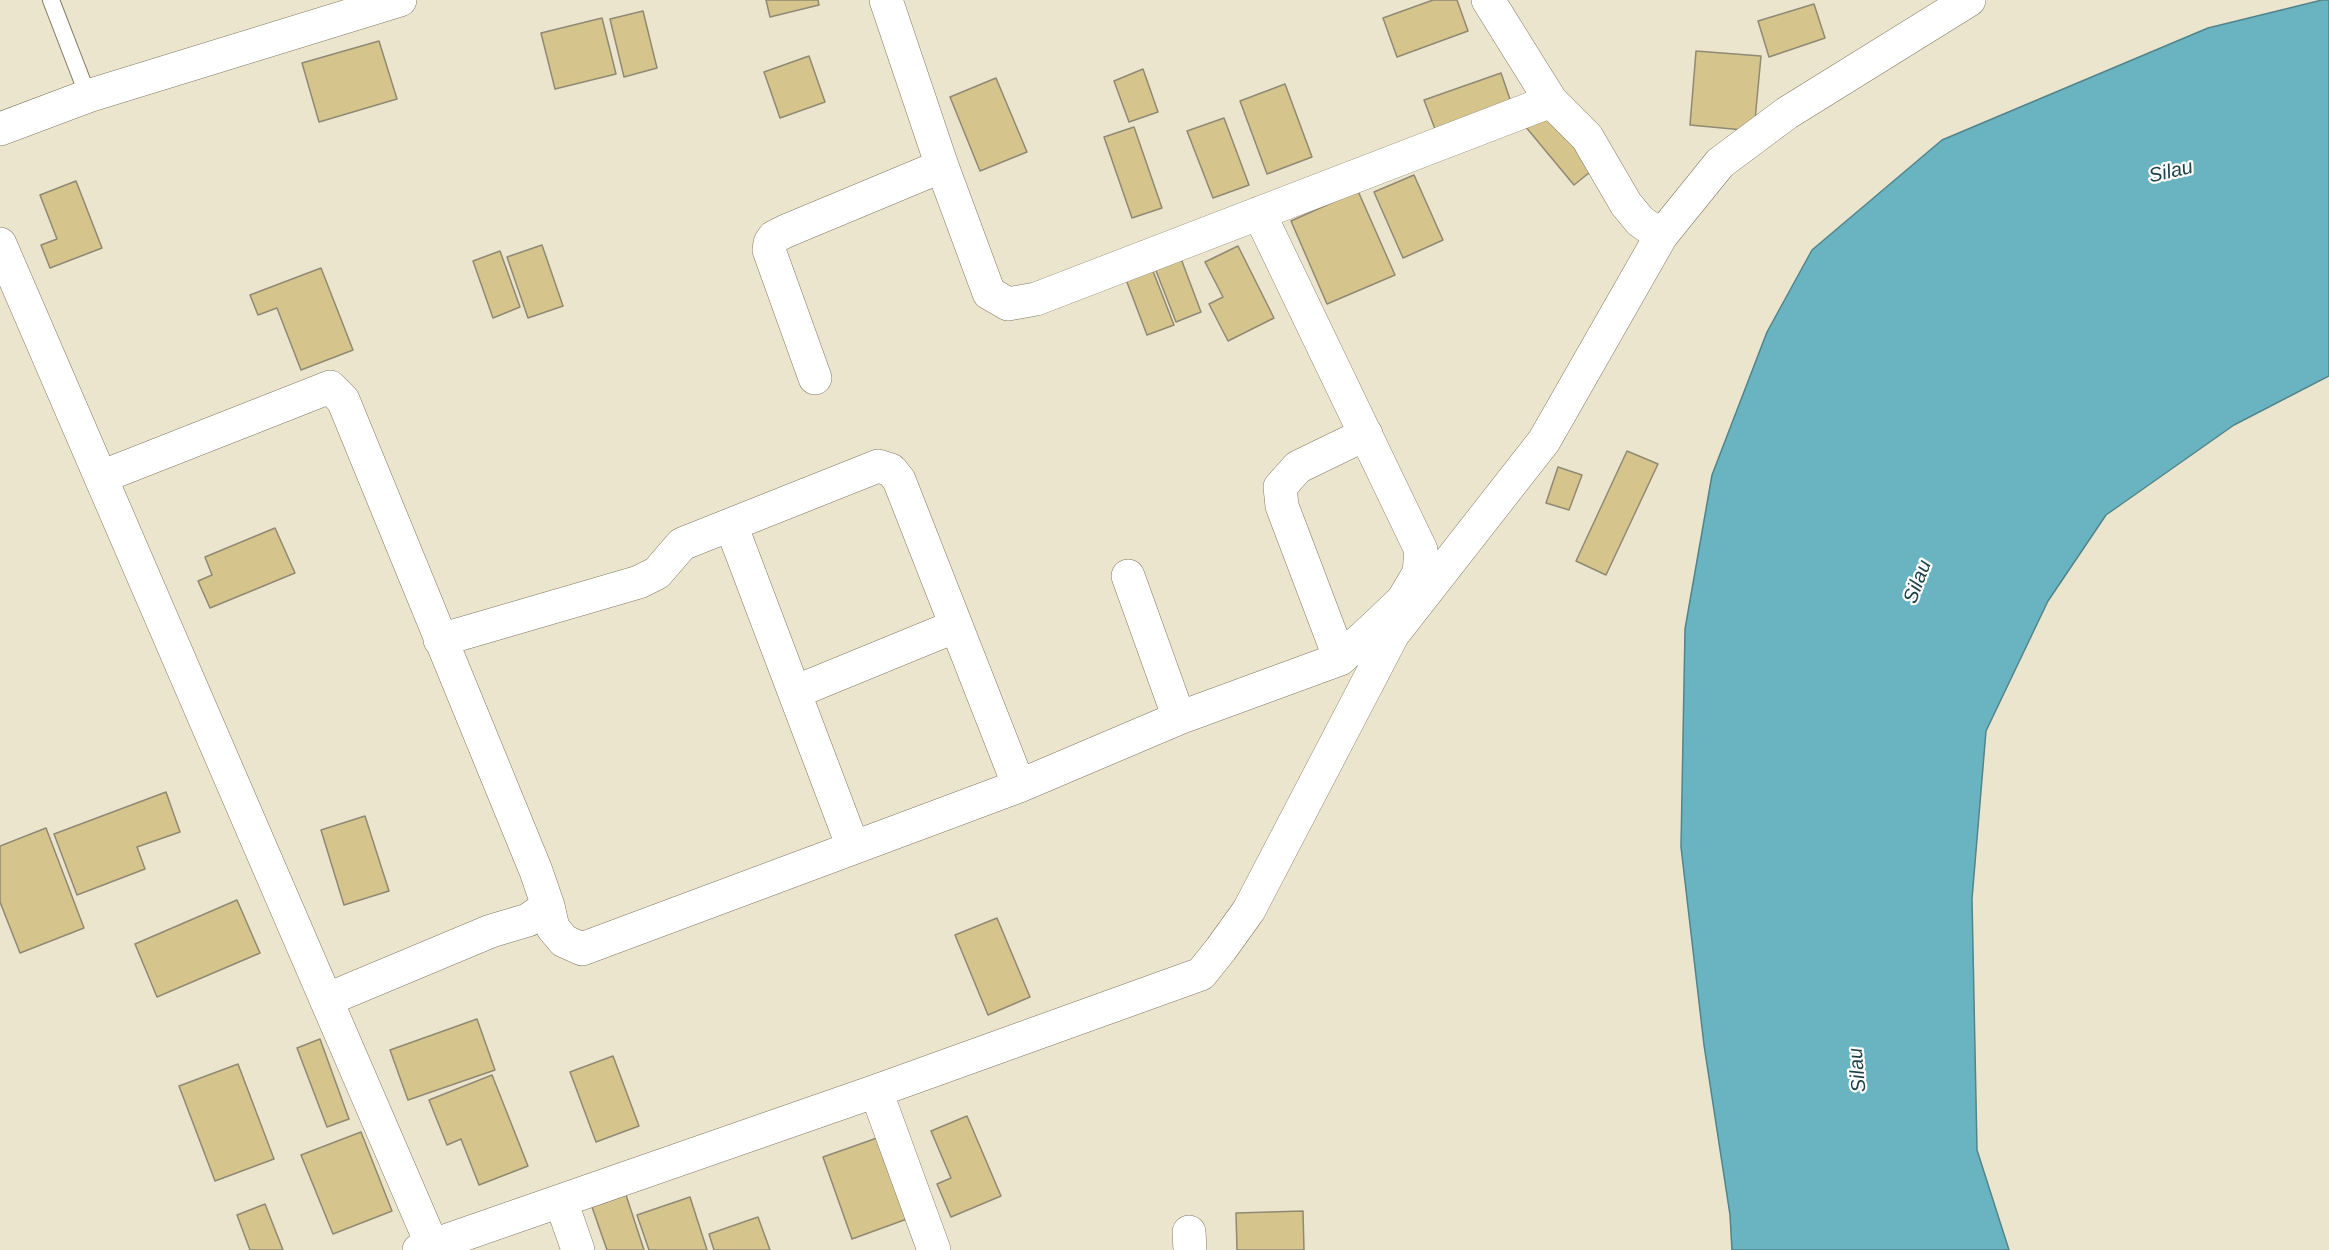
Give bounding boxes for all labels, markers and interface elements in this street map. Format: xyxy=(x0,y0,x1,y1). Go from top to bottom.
water label: Silau xyxy=(2147,155,2195,189)
water label: Silau xyxy=(1899,557,1937,607)
water label: Silau xyxy=(1844,1047,1872,1093)

